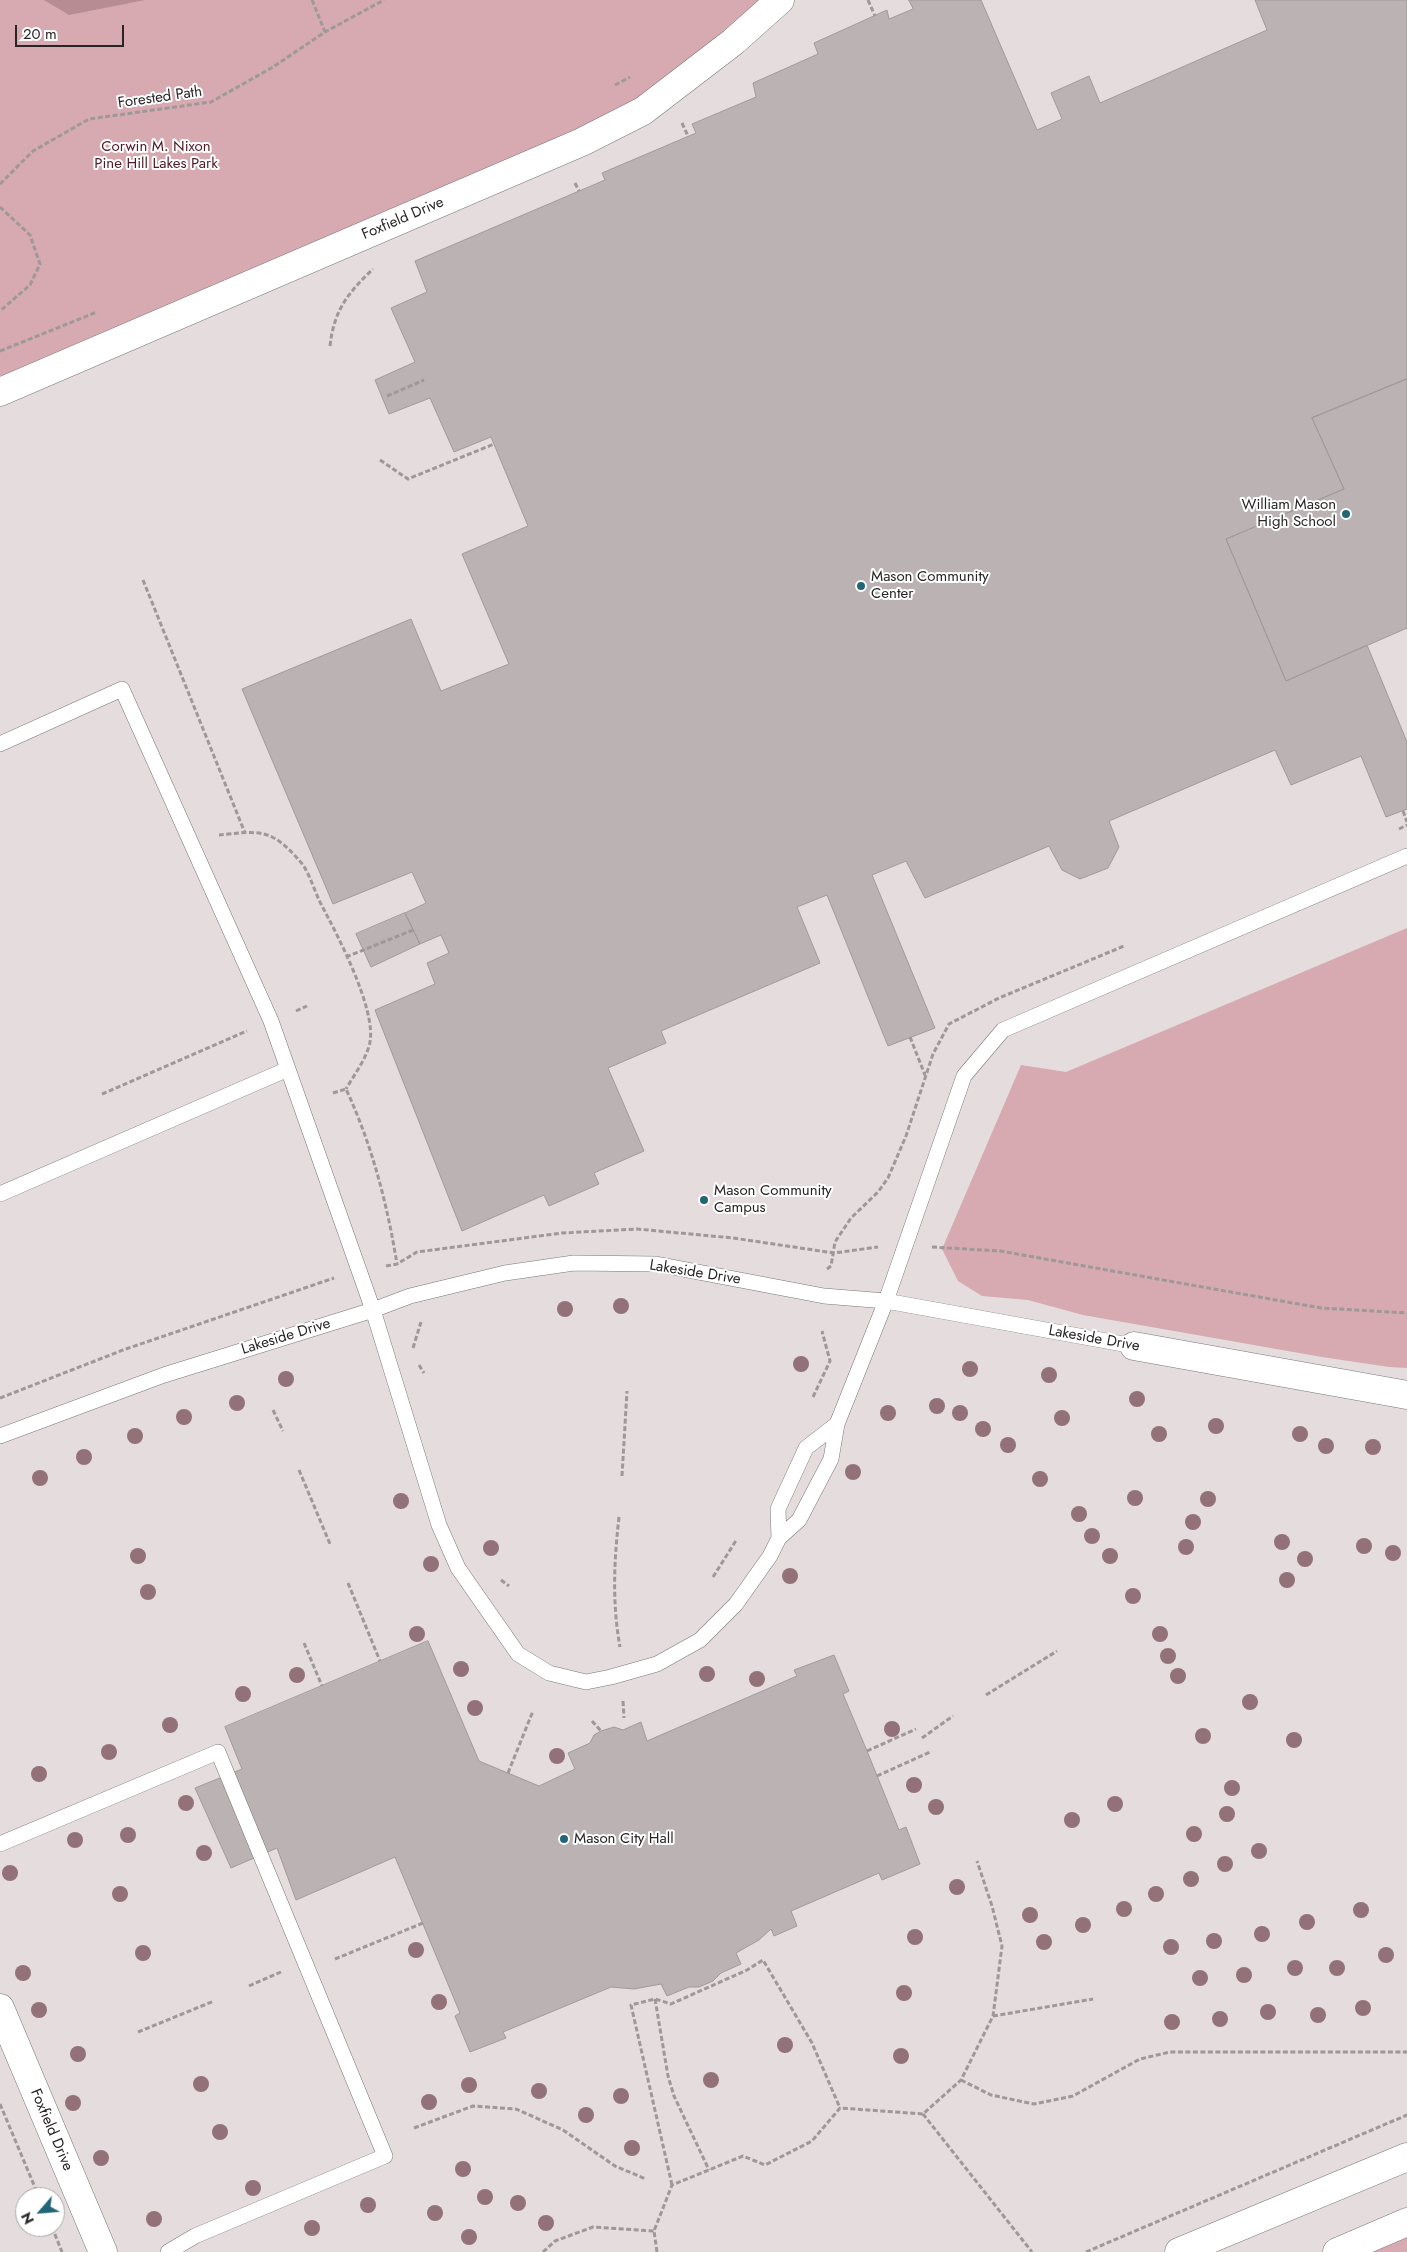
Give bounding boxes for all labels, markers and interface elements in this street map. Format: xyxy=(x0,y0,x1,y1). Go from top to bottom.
scale bar xyxy=(18,15,126,47)
text: 20 m xyxy=(23,23,57,45)
street label: Forested Path xyxy=(117,83,203,113)
park label: Corwin M. Nixon Pine Hill Lakes Park xyxy=(94,138,218,173)
street label: Foxfield Drive xyxy=(359,194,447,244)
place label: William Mason High School xyxy=(1242,496,1336,531)
marker: William Mason High School xyxy=(1340,508,1352,520)
place label: Mason Community Center xyxy=(871,568,989,603)
marker: Mason Community Center xyxy=(855,580,867,592)
place label: Mason Community Campus xyxy=(714,1182,832,1217)
marker: Mason Community Campus xyxy=(698,1194,710,1206)
street label: Lakeside Drive xyxy=(648,1257,742,1289)
street label: Lakeside Drive xyxy=(239,1315,333,1359)
street label: Lakeside Drive xyxy=(1047,1322,1141,1356)
place label: Mason City Hall xyxy=(574,1830,674,1848)
marker: Mason City Hall xyxy=(558,1833,570,1845)
street label: Foxfield Drive xyxy=(26,2086,76,2174)
north arrow xyxy=(15,2187,65,2237)
text: N xyxy=(16,2209,39,2228)

